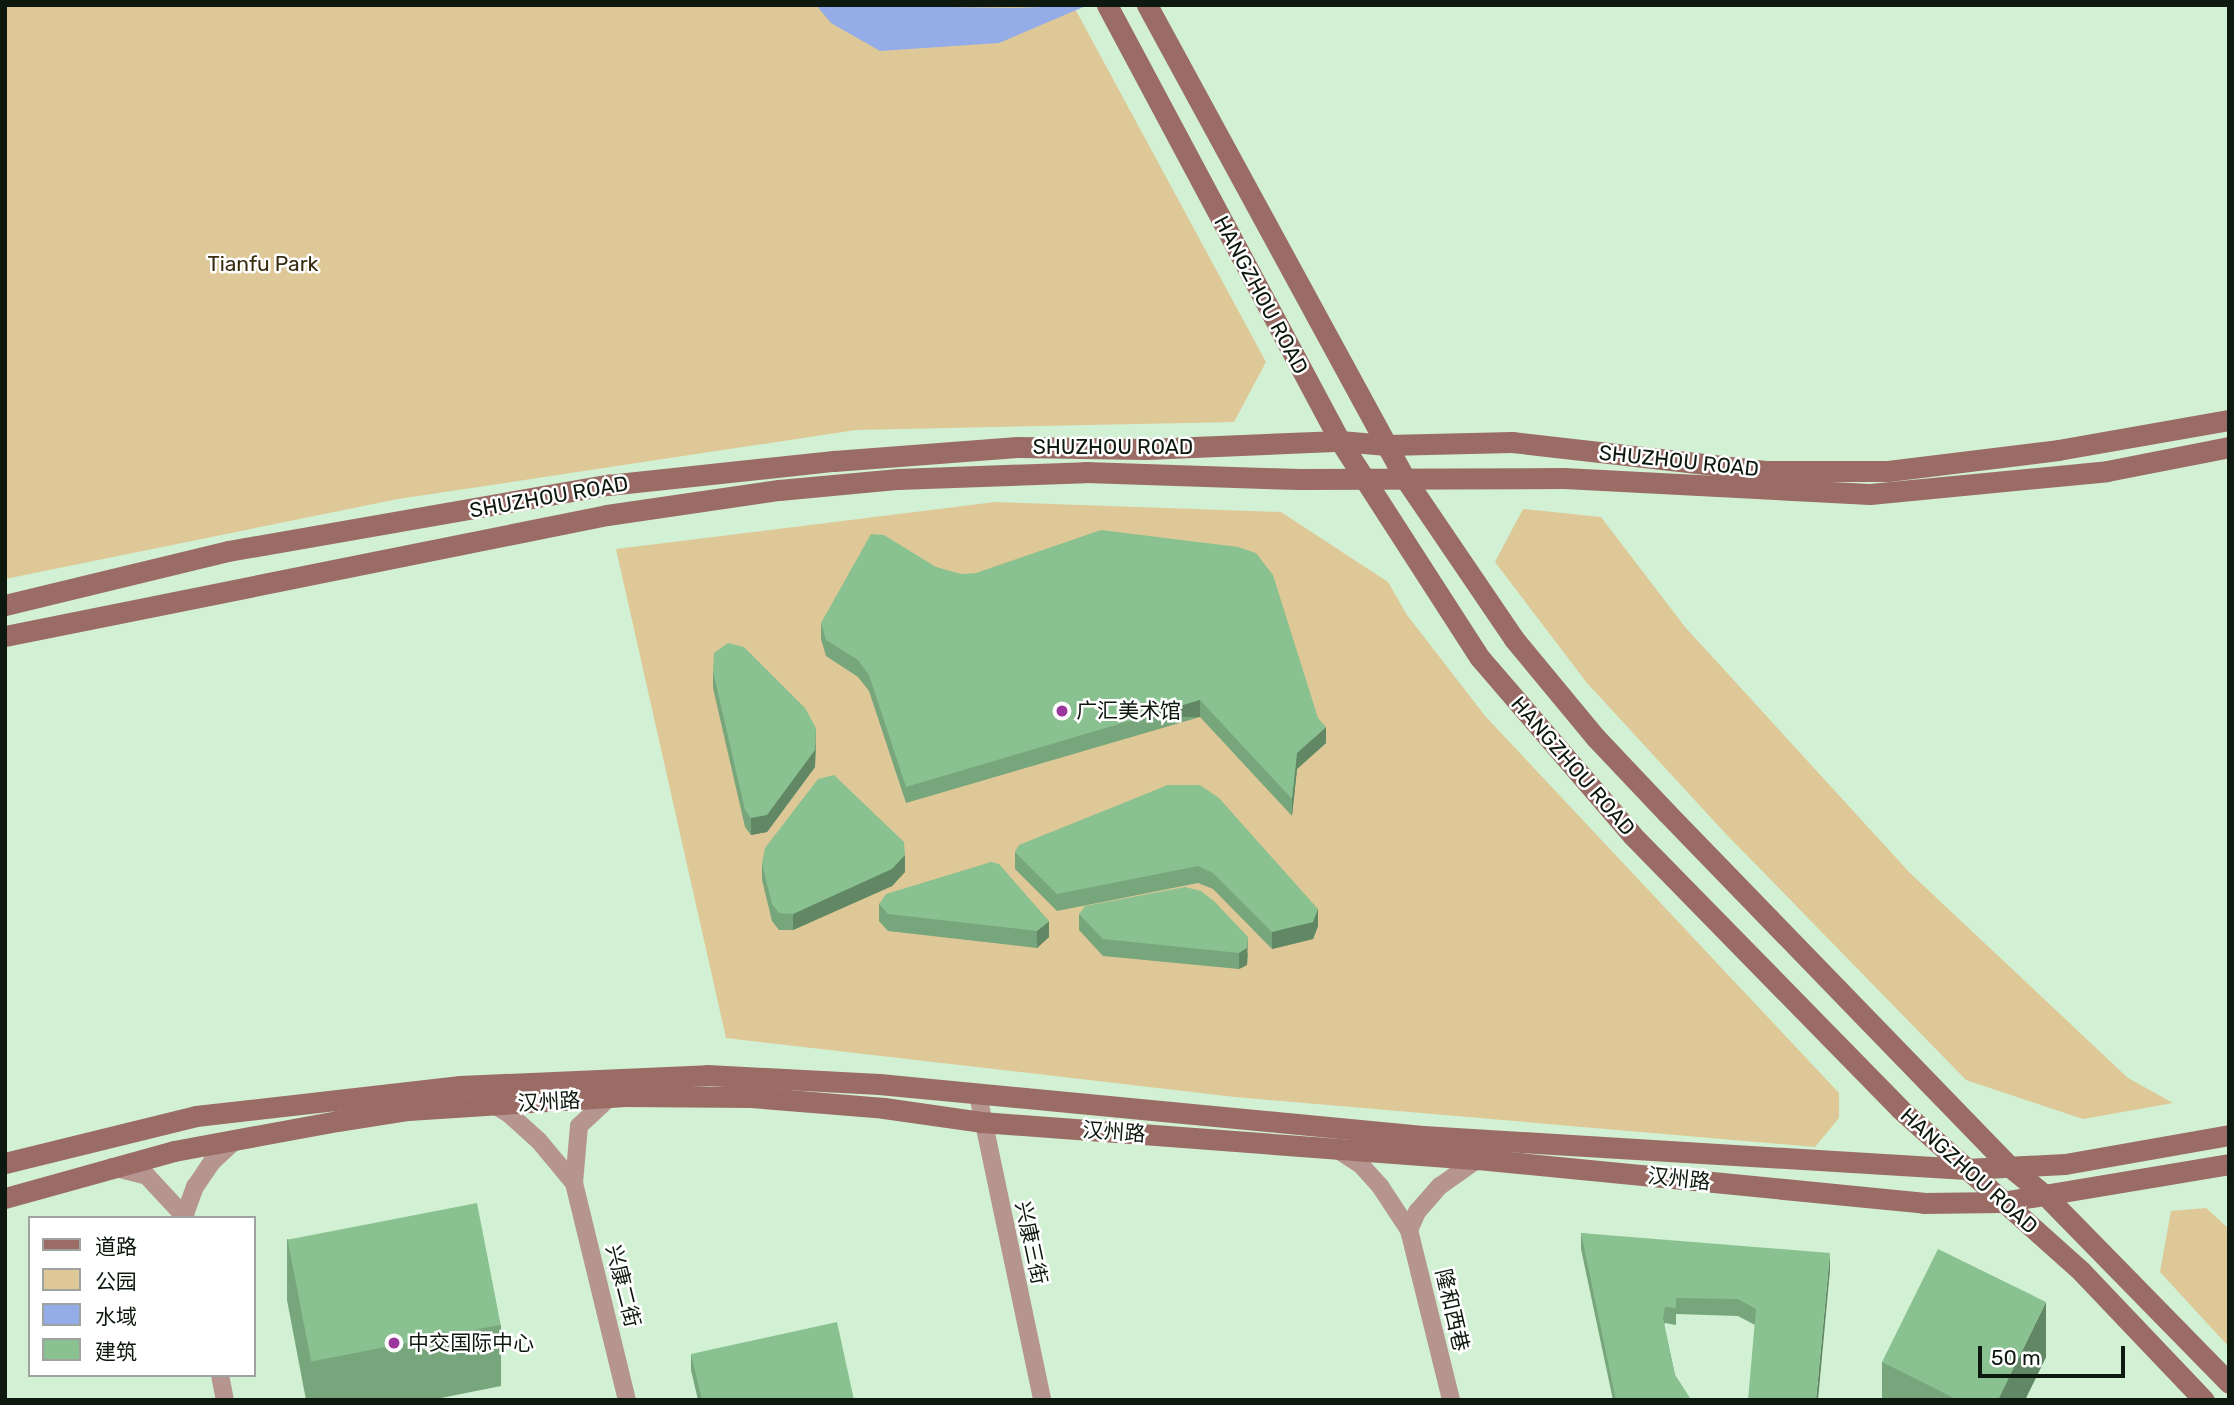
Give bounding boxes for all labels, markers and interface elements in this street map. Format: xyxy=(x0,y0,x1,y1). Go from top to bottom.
street label: HANGZHOU ROAD xyxy=(1209,211,1313,379)
park label: Tianfu Park xyxy=(208,251,318,277)
street label: SHUZHOU ROAD xyxy=(1033,434,1193,460)
street label: SHUZHOU ROAD xyxy=(1598,440,1760,482)
street label: SHUZHOU ROAD xyxy=(468,471,630,523)
street label: HANGZHOU ROAD xyxy=(1506,691,1640,841)
place label: 广汇美术馆 xyxy=(1076,698,1181,724)
marker: 广汇美术馆 xyxy=(1054,703,1070,719)
street label: 汉州路 xyxy=(517,1088,581,1116)
street label: HANGZHOU ROAD xyxy=(1895,1103,2043,1239)
street label: 汉州路 xyxy=(1082,1117,1146,1147)
street label: 汉州路 xyxy=(1646,1163,1712,1195)
street label: 兴康三街 xyxy=(1010,1199,1052,1287)
legend xyxy=(28,1216,256,1377)
text: 道路 xyxy=(95,1234,137,1259)
street label: 兴康二街 xyxy=(601,1242,645,1330)
street label: 隆和西巷 xyxy=(1430,1266,1474,1354)
text: 公园 xyxy=(95,1269,137,1294)
text: 水域 xyxy=(95,1304,137,1329)
place label: 中交国际中心 xyxy=(408,1330,534,1356)
scale bar xyxy=(1982,1332,2129,1376)
marker: 中交国际中心 xyxy=(386,1335,402,1351)
text: 建筑 xyxy=(95,1339,137,1364)
text: 50 m xyxy=(1991,1345,2041,1370)

